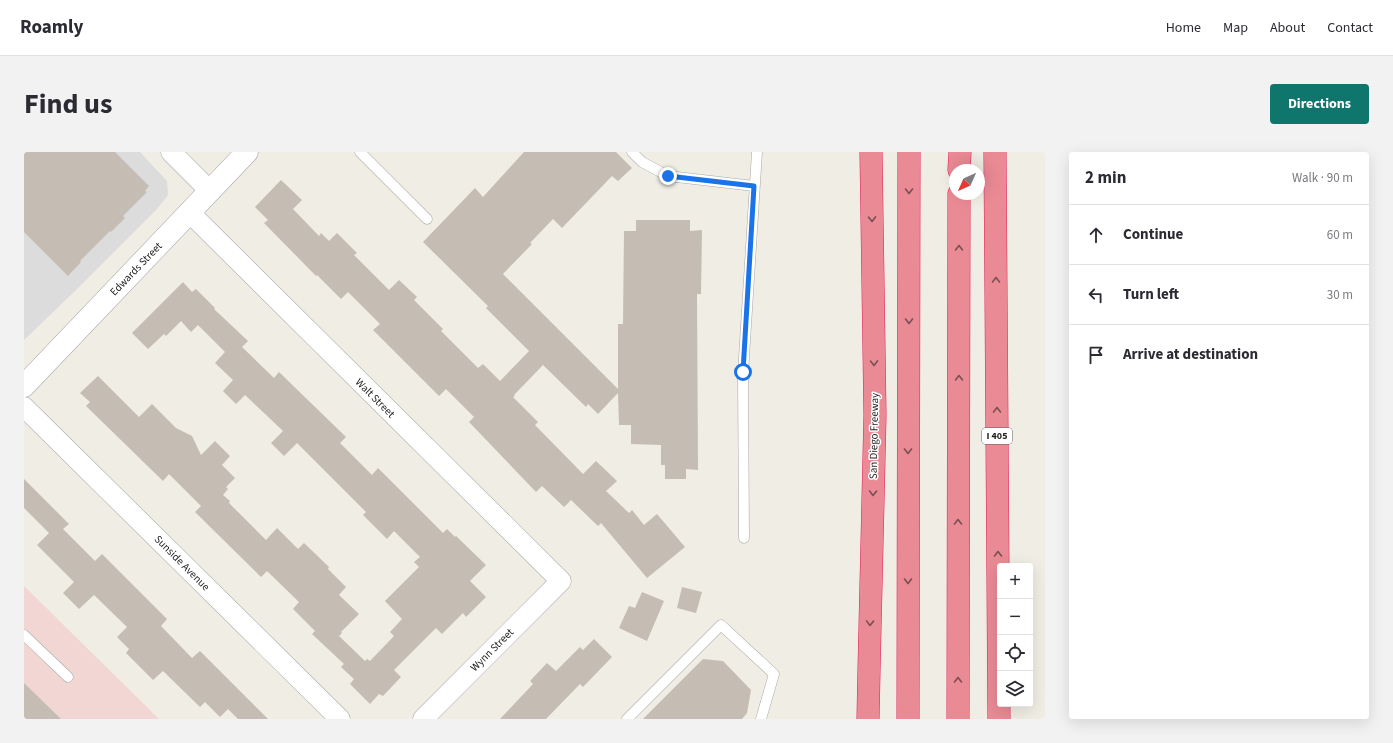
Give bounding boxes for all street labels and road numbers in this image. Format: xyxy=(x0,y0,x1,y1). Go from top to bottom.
street label: Edwards Street xyxy=(107,239,166,299)
street label: Walt Street xyxy=(352,375,398,421)
street label: San Diego Freeway xyxy=(866,393,882,479)
road number: I 405 xyxy=(982,428,1012,444)
street label: Sunside Avenue xyxy=(151,532,213,594)
street label: Wynn Street xyxy=(467,625,517,675)

